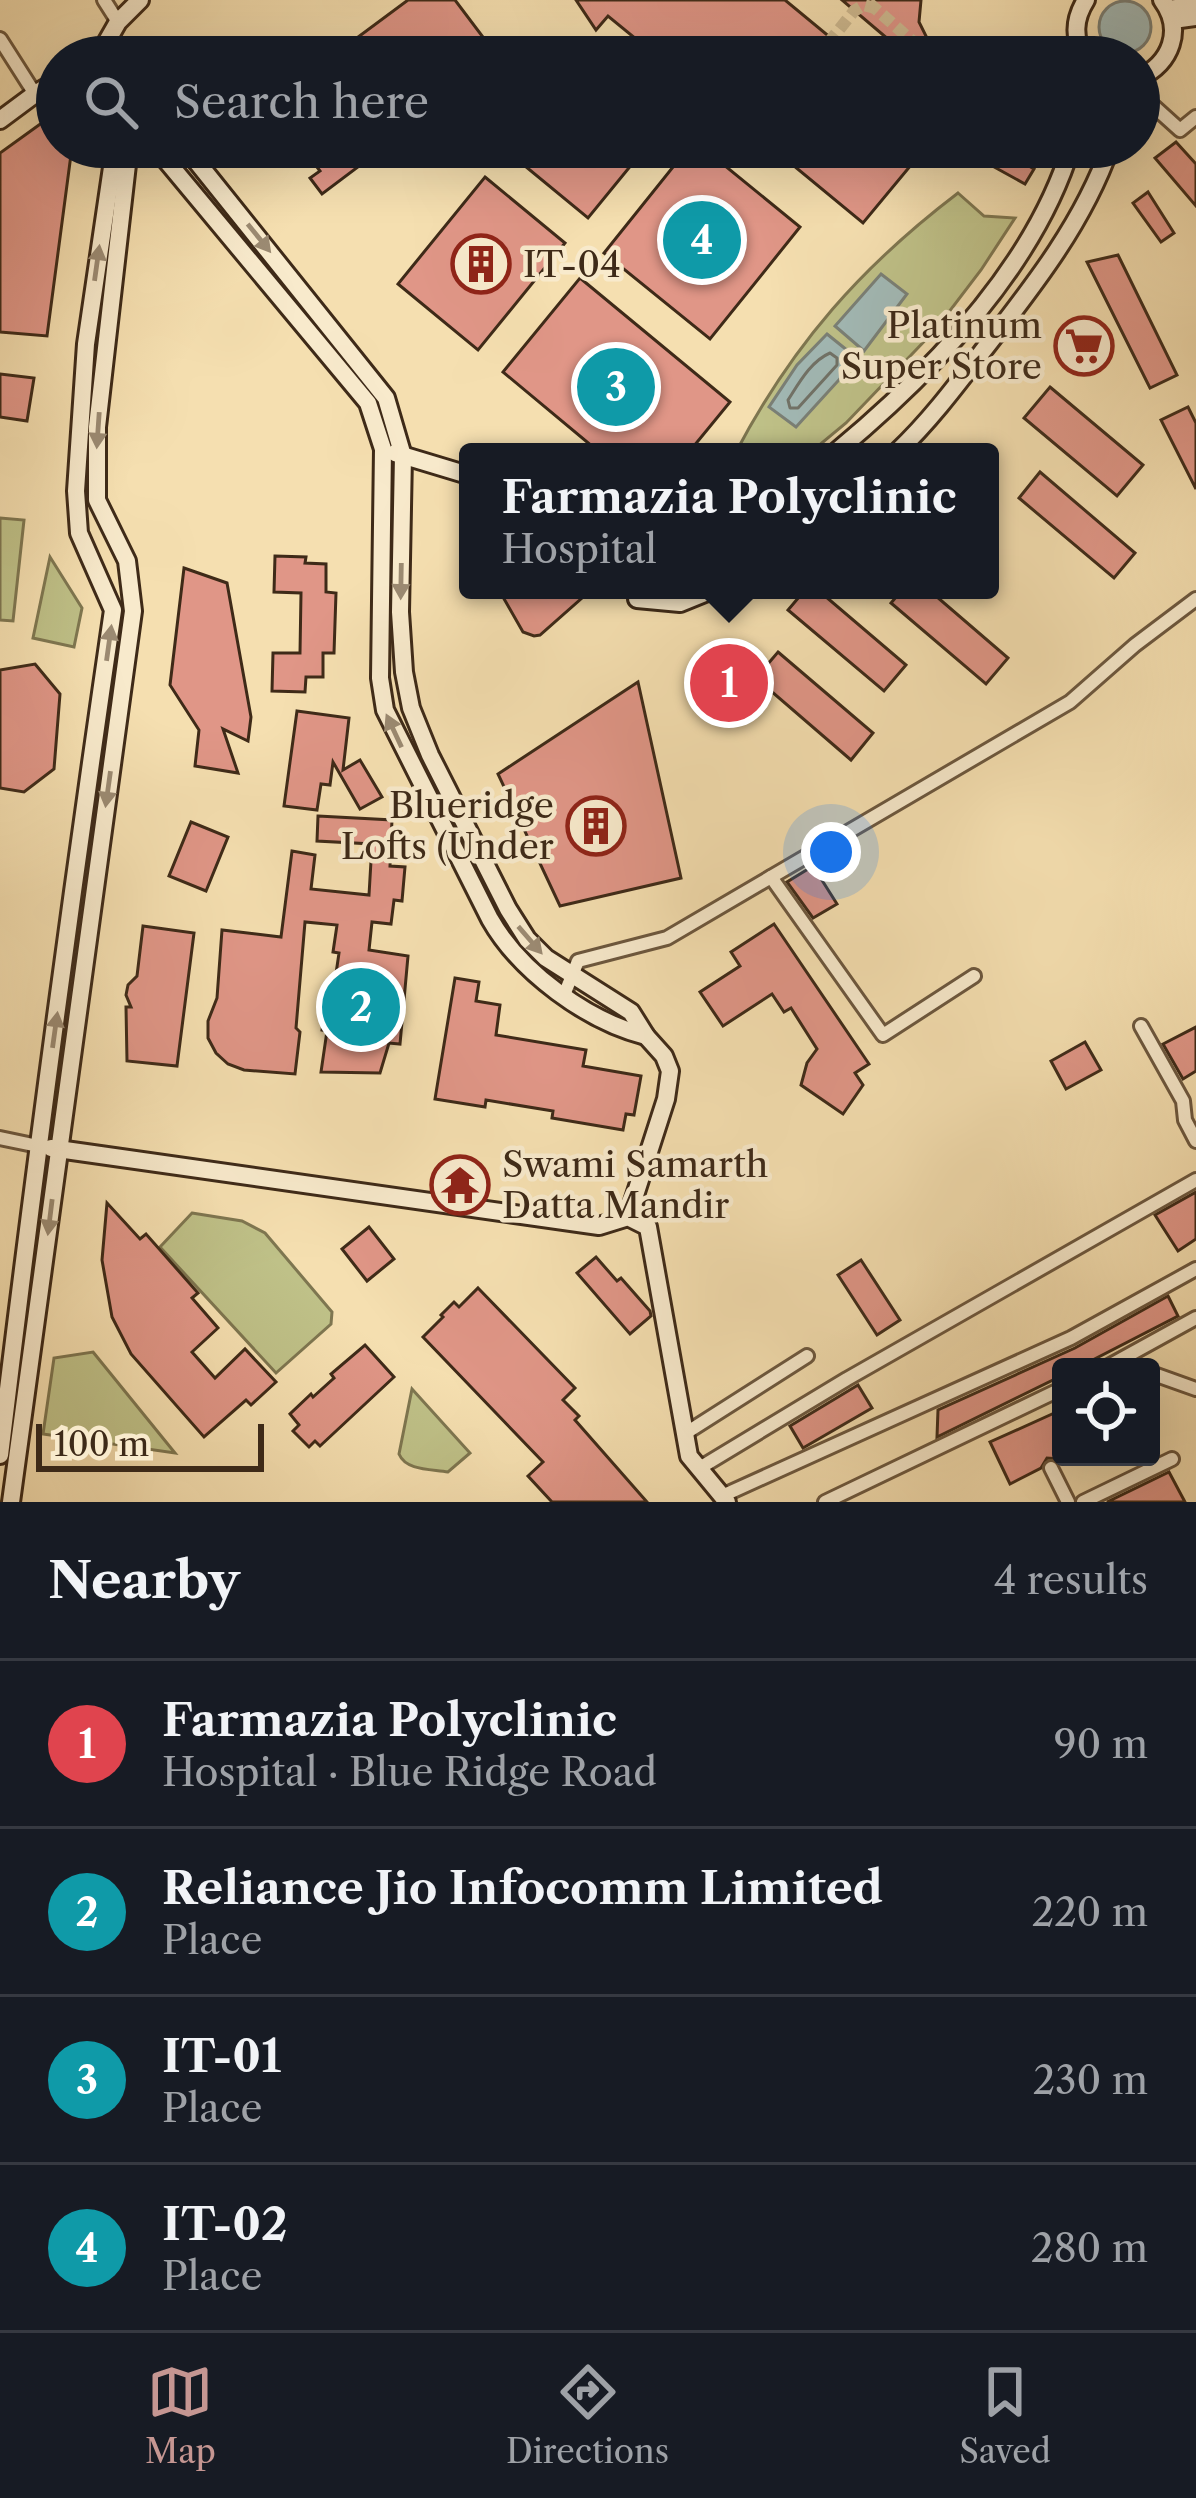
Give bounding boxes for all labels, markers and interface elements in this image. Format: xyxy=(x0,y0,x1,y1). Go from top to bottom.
search box xyxy=(36,36,1160,168)
icon: search xyxy=(78,69,144,135)
text: Search here xyxy=(174,74,429,130)
pin: 4 xyxy=(663,195,741,285)
one-way arrow xyxy=(246,222,271,253)
building icon: IT-04 xyxy=(450,233,512,295)
place label: IT-04 xyxy=(523,242,621,286)
one-way arrow xyxy=(88,243,107,281)
place label: Platinum Super Store xyxy=(841,303,1042,388)
supermarket icon: Platinum Super Store xyxy=(1053,315,1115,377)
pin: 3 xyxy=(577,342,655,432)
one-way arrow xyxy=(88,412,107,450)
popup xyxy=(459,443,999,599)
text: Farmazia Polyclinic xyxy=(502,469,956,525)
text: Hospital xyxy=(502,525,657,573)
one-way arrow xyxy=(391,563,410,601)
one-way arrow xyxy=(99,624,118,662)
pin: 1 xyxy=(690,638,768,728)
one-way arrow xyxy=(384,713,404,748)
one-way arrow xyxy=(98,771,117,808)
place label: Blueridge Lofts (Under xyxy=(341,783,554,868)
building icon: Blueridge Lofts (Under xyxy=(565,795,627,857)
your location xyxy=(801,822,861,882)
one-way arrow xyxy=(517,925,543,955)
pin: 2 xyxy=(322,962,400,1052)
one-way arrow xyxy=(46,1010,65,1048)
place label: Swami Samarth Datta Mandir xyxy=(502,1142,768,1227)
temple icon: Swami Samarth Datta Mandir xyxy=(429,1154,491,1216)
one-way arrow xyxy=(40,1199,59,1236)
map controls xyxy=(1052,1358,1160,1466)
button: locate xyxy=(1052,1358,1160,1466)
scale bar xyxy=(36,1418,264,1471)
text: 100 m xyxy=(54,1424,149,1465)
text: Nearby xyxy=(48,1549,240,1611)
text: 4 results xyxy=(994,1556,1148,1604)
text: Farmazia Polyclinic xyxy=(162,1692,617,1748)
text: 1 xyxy=(78,1720,96,1768)
text: 90 m xyxy=(1054,1720,1148,1768)
text: Hospital · Blue Ridge Road xyxy=(162,1748,657,1796)
text: Reliance Jio Infocomm Limited xyxy=(162,1860,883,1916)
text: 2 xyxy=(75,1888,99,1936)
text: 220 m xyxy=(1032,1888,1148,1936)
text: Place xyxy=(162,1916,262,1964)
text: IT-01 xyxy=(162,2028,281,2084)
text: 3 xyxy=(76,2056,98,2104)
text: 230 m xyxy=(1033,2056,1148,2104)
text: Place xyxy=(162,2084,262,2132)
text: IT-02 xyxy=(162,2196,288,2252)
text: 4 xyxy=(75,2224,99,2272)
text: 280 m xyxy=(1031,2224,1148,2272)
text: Place xyxy=(162,2252,262,2300)
tab: Map xyxy=(145,2359,216,2472)
tab: Directions xyxy=(506,2359,669,2472)
tab: Saved xyxy=(959,2359,1051,2472)

